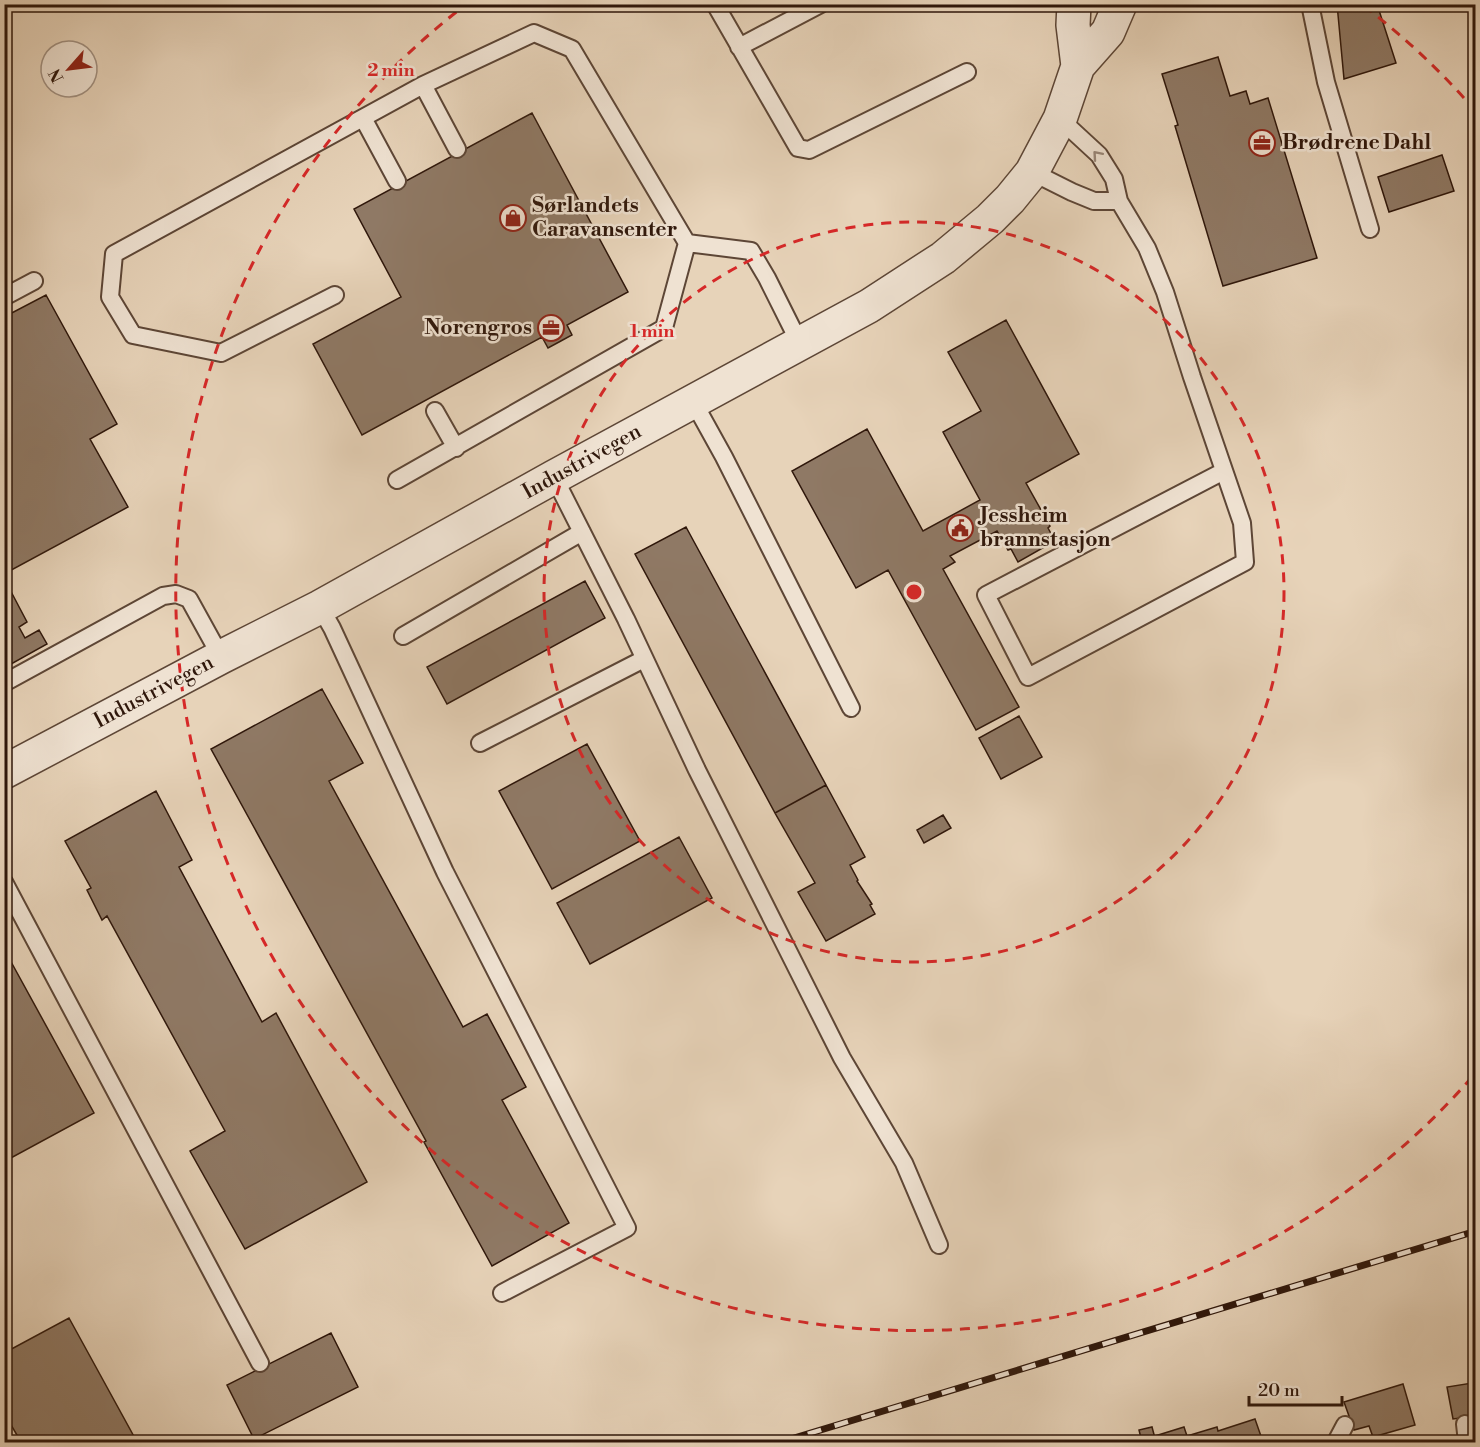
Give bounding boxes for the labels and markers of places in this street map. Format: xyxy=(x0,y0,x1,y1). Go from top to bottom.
office icon: Brødrene Dahl xyxy=(1247,128,1277,158)
place label: Brødrene Dahl xyxy=(1282,130,1431,156)
place label: Sørlandets Caravansenter xyxy=(532,193,677,243)
shop icon: Sørlandets Caravansenter xyxy=(498,203,528,233)
office icon: Norengros xyxy=(536,313,566,343)
place label: Norengros xyxy=(424,315,532,341)
place label: Jessheim brannstasjon xyxy=(977,503,1111,553)
public building icon: Jessheim brannstasjon xyxy=(945,513,975,543)
centre of rings xyxy=(904,582,924,602)

